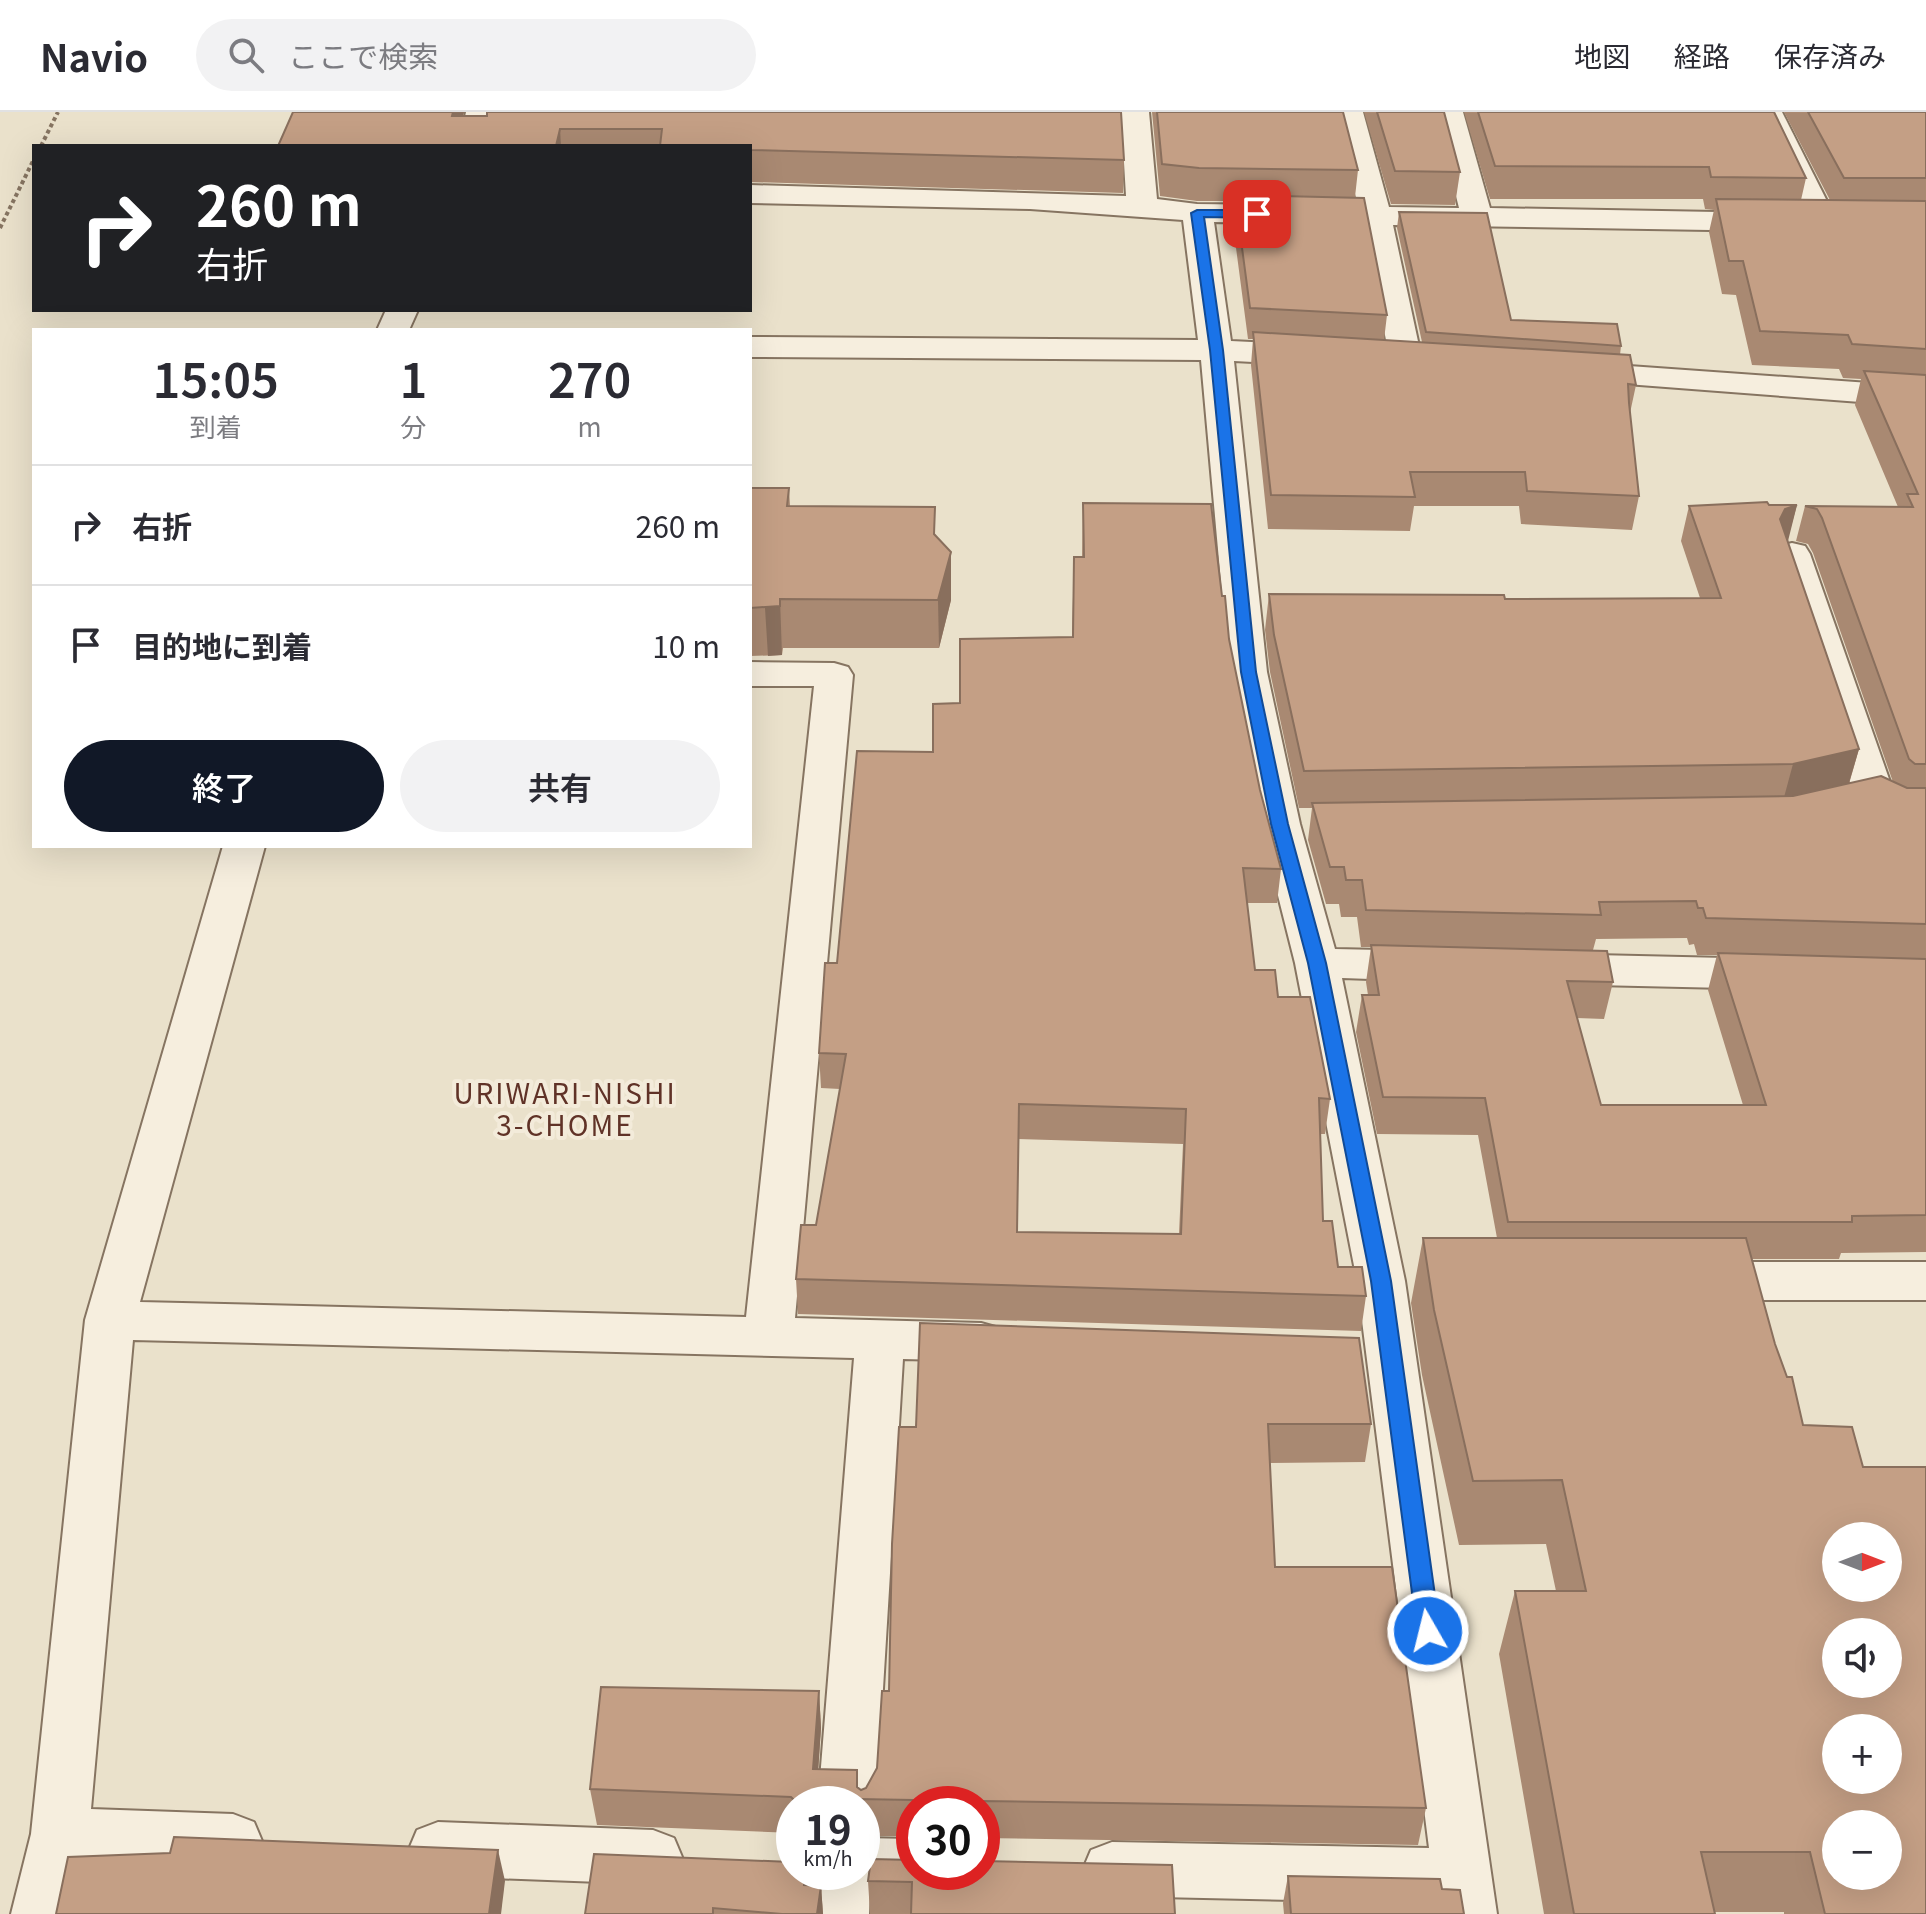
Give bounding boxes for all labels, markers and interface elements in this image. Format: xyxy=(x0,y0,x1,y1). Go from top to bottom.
search box xyxy=(196,19,756,91)
text: Navio xyxy=(40,28,148,83)
icon: search xyxy=(224,33,268,77)
text: ここで検索 xyxy=(288,33,438,77)
text: 地図 xyxy=(1574,35,1630,75)
text: 経路 xyxy=(1674,35,1730,75)
text: 保存済み xyxy=(1774,35,1886,75)
text: 260 m xyxy=(196,161,362,242)
icon: right xyxy=(64,176,168,280)
pin xyxy=(1223,180,1291,248)
icon: arrive xyxy=(1235,192,1279,236)
text: 右折 xyxy=(196,236,268,288)
text: 15:05 xyxy=(153,342,279,412)
text: 1 xyxy=(399,342,427,412)
text: 270 xyxy=(548,342,631,412)
text: 到着 xyxy=(190,407,242,444)
text: 分 xyxy=(400,407,426,444)
text: m xyxy=(578,407,602,444)
icon: right xyxy=(64,503,108,547)
text: 右折 xyxy=(132,503,192,547)
text: 260 m xyxy=(636,503,720,547)
icon: arrive xyxy=(64,623,108,667)
text: 目的地に到着 xyxy=(132,623,312,667)
text: 10 m xyxy=(652,623,720,667)
button: 終了 xyxy=(64,740,384,832)
button: 共有 xyxy=(400,740,720,832)
district label: URIWARI-NISHI 3-CHOME xyxy=(453,1072,677,1144)
north arrow xyxy=(1822,1522,1902,1602)
map controls xyxy=(1822,1522,1902,1890)
position arrow xyxy=(1386,1589,1470,1673)
button: sound xyxy=(1822,1618,1902,1698)
button: + xyxy=(1822,1714,1902,1794)
speed limit sign: 30 xyxy=(896,1786,1000,1890)
text: 19 xyxy=(804,1799,852,1857)
button: − xyxy=(1822,1810,1902,1890)
text: km/h xyxy=(803,1843,853,1872)

